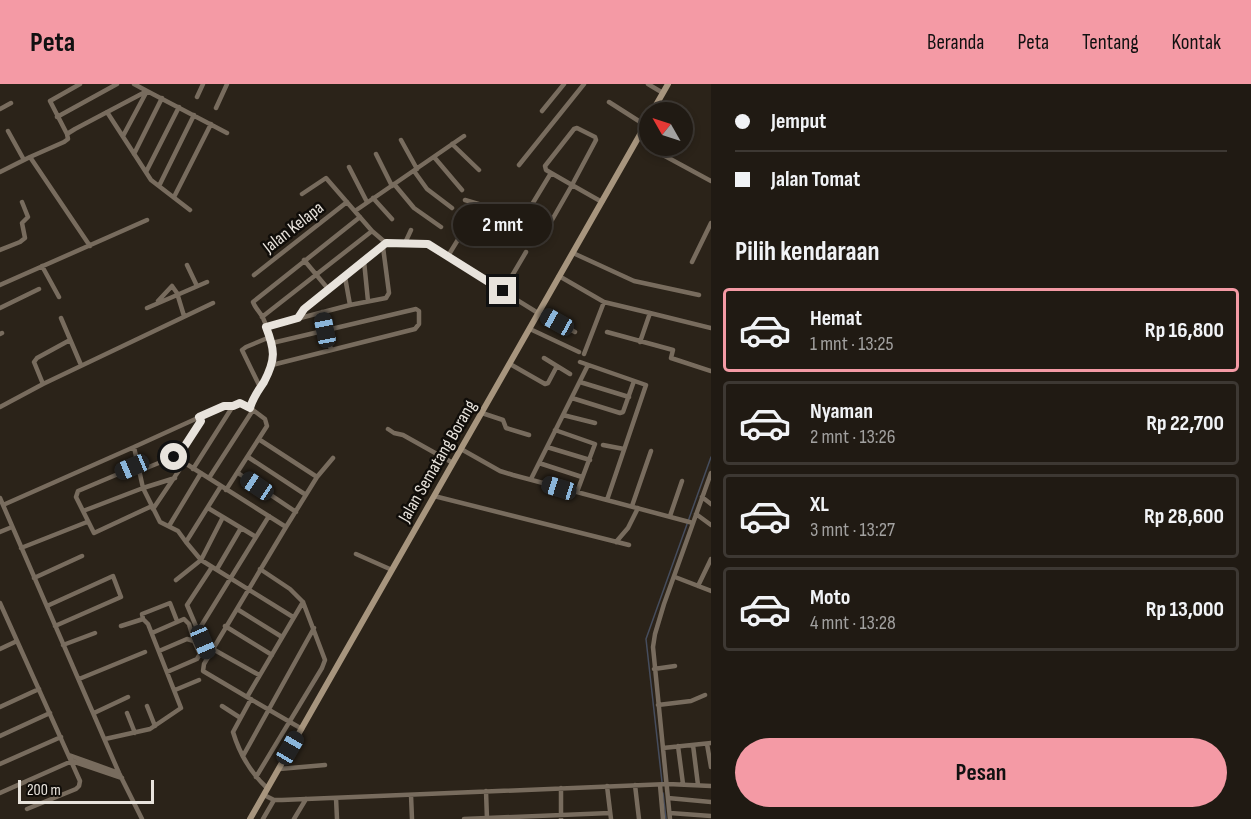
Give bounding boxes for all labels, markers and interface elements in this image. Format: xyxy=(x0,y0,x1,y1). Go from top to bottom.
text: Peta xyxy=(30,26,75,59)
text: Beranda xyxy=(927,30,984,55)
text: Peta xyxy=(1017,30,1049,55)
text: Tentang xyxy=(1082,30,1139,55)
text: Kontak xyxy=(1172,30,1221,55)
north arrow xyxy=(639,102,693,156)
map controls xyxy=(639,102,693,156)
text: Jemput xyxy=(771,108,826,135)
text: Jalan Tomat xyxy=(771,166,860,193)
street label: Jalan Kelapa xyxy=(258,197,328,258)
callout: 2 mnt xyxy=(454,204,552,246)
text: 2 mnt xyxy=(482,213,523,237)
text: Pilih kendaraan xyxy=(735,236,880,268)
route end xyxy=(489,277,516,304)
icon: car xyxy=(738,303,792,357)
car xyxy=(537,305,577,339)
text: Hemat xyxy=(810,305,862,332)
car xyxy=(313,311,337,349)
text: Rp 16,800 xyxy=(1145,317,1224,344)
text: 1 mnt · 13:25 xyxy=(810,332,894,356)
icon: car xyxy=(738,396,792,450)
street label: Jalan Sematang Borang xyxy=(394,397,481,527)
text: Nyaman xyxy=(810,398,873,425)
text: Rp 22,700 xyxy=(1146,410,1224,437)
text: 2 mnt · 13:26 xyxy=(810,425,896,449)
route start xyxy=(160,443,187,470)
car xyxy=(112,452,152,482)
car xyxy=(237,468,277,504)
car xyxy=(539,474,579,502)
icon: car xyxy=(738,489,792,543)
text: XL xyxy=(810,491,829,518)
text: Rp 28,600 xyxy=(1144,503,1224,530)
text: 3 mnt · 13:27 xyxy=(810,518,895,542)
icon: car xyxy=(738,582,792,636)
text: Moto xyxy=(810,584,850,611)
text: Rp 13,000 xyxy=(1146,596,1224,623)
text: 4 mnt · 13:28 xyxy=(810,611,896,635)
car xyxy=(188,622,218,662)
car xyxy=(273,728,307,768)
button: Pesan xyxy=(735,738,1227,807)
scale bar xyxy=(18,777,154,804)
text: 200 m xyxy=(27,781,61,800)

